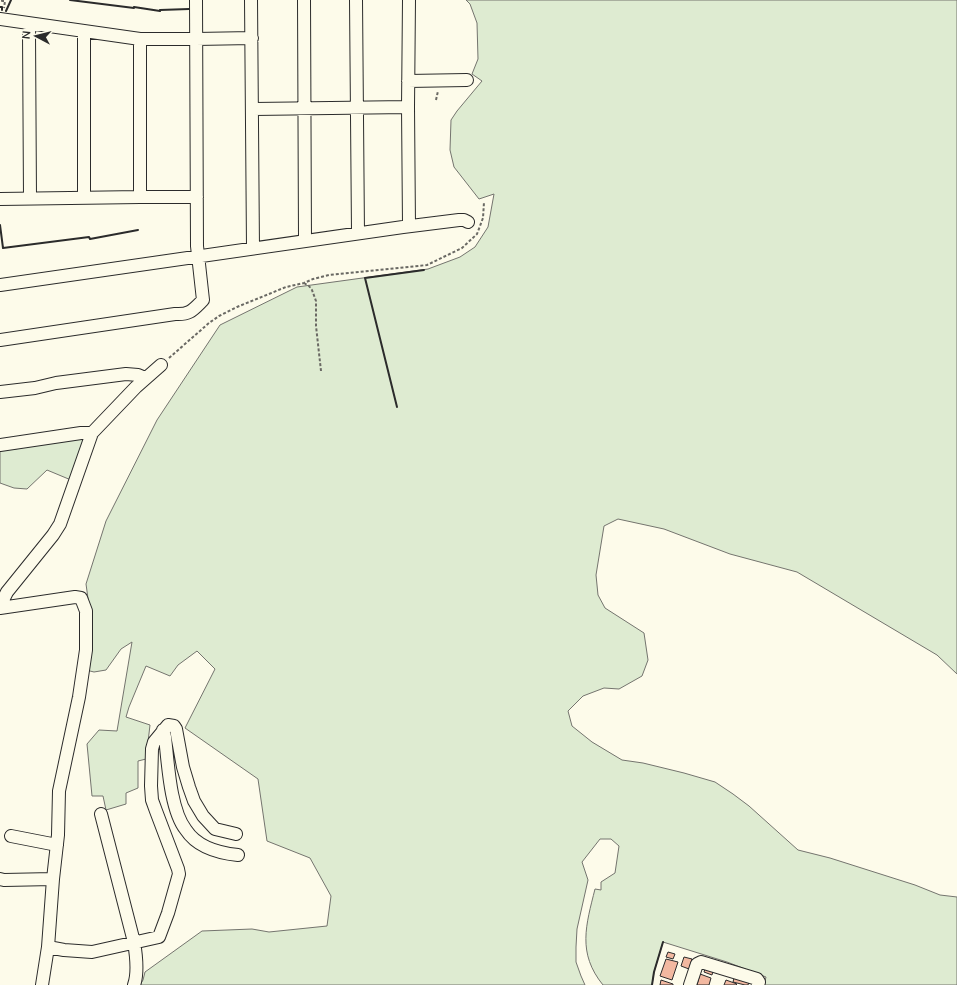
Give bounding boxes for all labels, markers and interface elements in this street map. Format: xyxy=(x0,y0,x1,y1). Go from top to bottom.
north arrow xyxy=(16,16,56,56)
text: N xyxy=(19,30,34,40)

